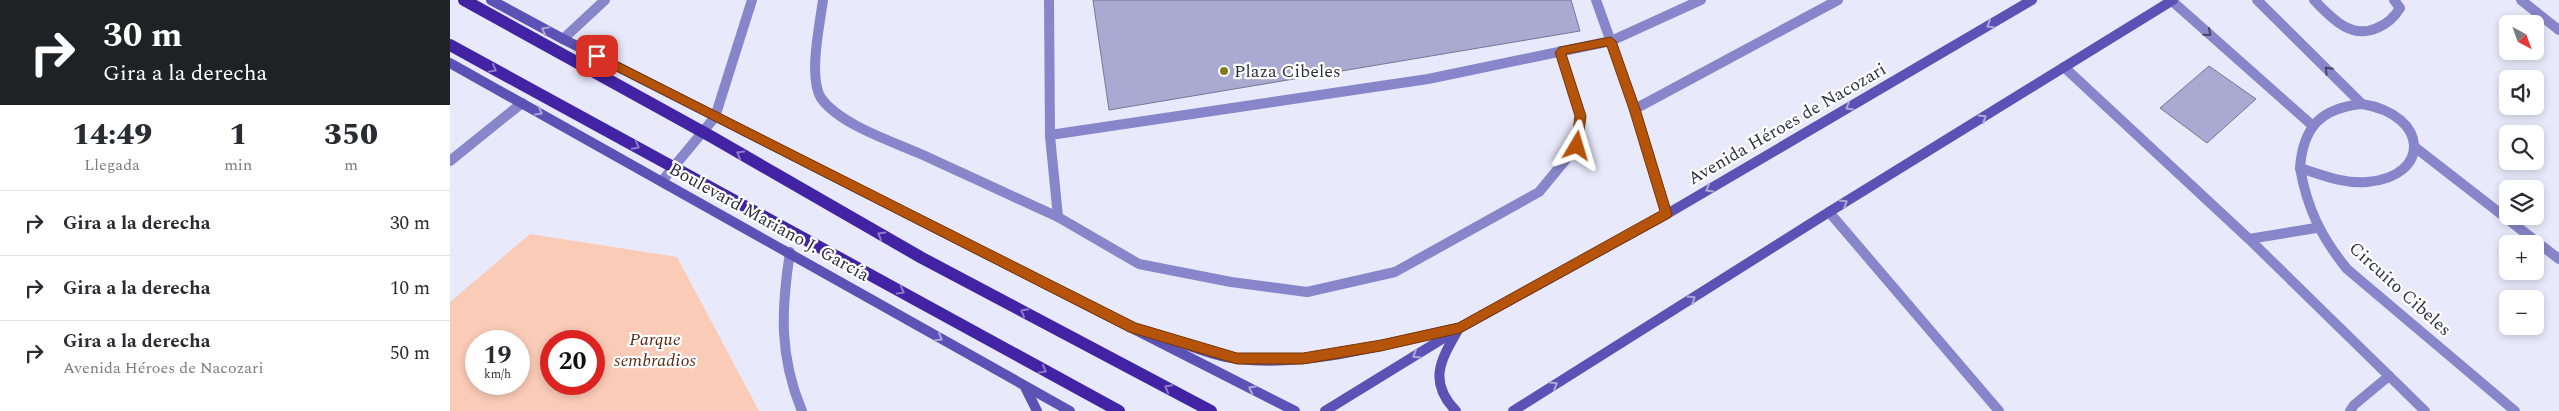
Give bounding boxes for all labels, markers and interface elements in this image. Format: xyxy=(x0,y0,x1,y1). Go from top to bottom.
text: 30 m xyxy=(103,9,183,62)
north arrow xyxy=(2499,15,2544,60)
map controls xyxy=(2499,15,2544,335)
one-way arrow xyxy=(1986,18,1995,28)
icon: right xyxy=(20,20,85,85)
one-way arrow xyxy=(542,26,551,36)
one-way arrow xyxy=(2203,27,2212,36)
pin xyxy=(576,35,618,77)
icon: arrive xyxy=(583,42,611,70)
street label: Avenida Héroes de Nacozari xyxy=(1683,56,1891,192)
text: Gira a la derecha xyxy=(103,57,267,90)
place label: Plaza Cibeles xyxy=(1234,58,1341,85)
one-way arrow xyxy=(487,62,496,72)
marker: Plaza Cibeles xyxy=(1218,65,1230,77)
one-way arrow xyxy=(2324,67,2333,76)
button: sound xyxy=(2499,70,2544,115)
one-way arrow xyxy=(1846,100,1855,110)
one-way arrow xyxy=(533,106,542,116)
text: 14:49 xyxy=(72,112,152,158)
text: 1 xyxy=(229,112,247,158)
text: 350 xyxy=(324,112,378,158)
one-way arrow xyxy=(1977,114,1986,124)
position arrow xyxy=(1550,119,1602,171)
button: search xyxy=(2499,125,2544,170)
one-way arrow xyxy=(630,140,639,150)
one-way arrow xyxy=(737,150,746,160)
text: Llegada xyxy=(84,153,140,177)
text: min xyxy=(224,153,252,177)
text: m xyxy=(344,153,358,177)
street label: Boulevard Mariano J. García xyxy=(664,156,874,289)
button: layers xyxy=(2499,180,2544,225)
one-way arrow xyxy=(1706,182,1715,192)
one-way arrow xyxy=(1839,199,1848,209)
icon: right xyxy=(20,209,48,237)
text: Gira a la derecha xyxy=(63,209,210,238)
text: 30 m xyxy=(390,209,430,238)
one-way arrow xyxy=(878,231,887,241)
street label: Circuito Cibeles xyxy=(2343,235,2457,343)
button: + xyxy=(2499,235,2544,280)
icon: right xyxy=(20,274,48,302)
text: Gira a la derecha xyxy=(63,274,210,303)
text: 10 m xyxy=(390,274,430,303)
one-way arrow xyxy=(896,285,905,295)
button: − xyxy=(2499,290,2544,335)
one-way arrow xyxy=(1686,295,1695,305)
one-way arrow xyxy=(1020,308,1029,318)
park label: Parque sembradios xyxy=(614,326,697,374)
text: Gira a la derecha xyxy=(63,327,210,356)
speed limit sign: 20 xyxy=(540,330,605,395)
one-way arrow xyxy=(934,331,943,341)
text: 19 xyxy=(483,337,512,375)
icon: right xyxy=(20,339,48,367)
text: 50 m xyxy=(390,339,430,368)
one-way arrow xyxy=(1412,349,1421,358)
text: Avenida Héroes de Nacozari xyxy=(63,356,263,380)
one-way arrow xyxy=(1038,363,1047,373)
text: km/h xyxy=(484,365,511,384)
one-way arrow xyxy=(1549,382,1558,391)
one-way arrow xyxy=(1164,384,1173,394)
one-way arrow xyxy=(1248,385,1257,395)

